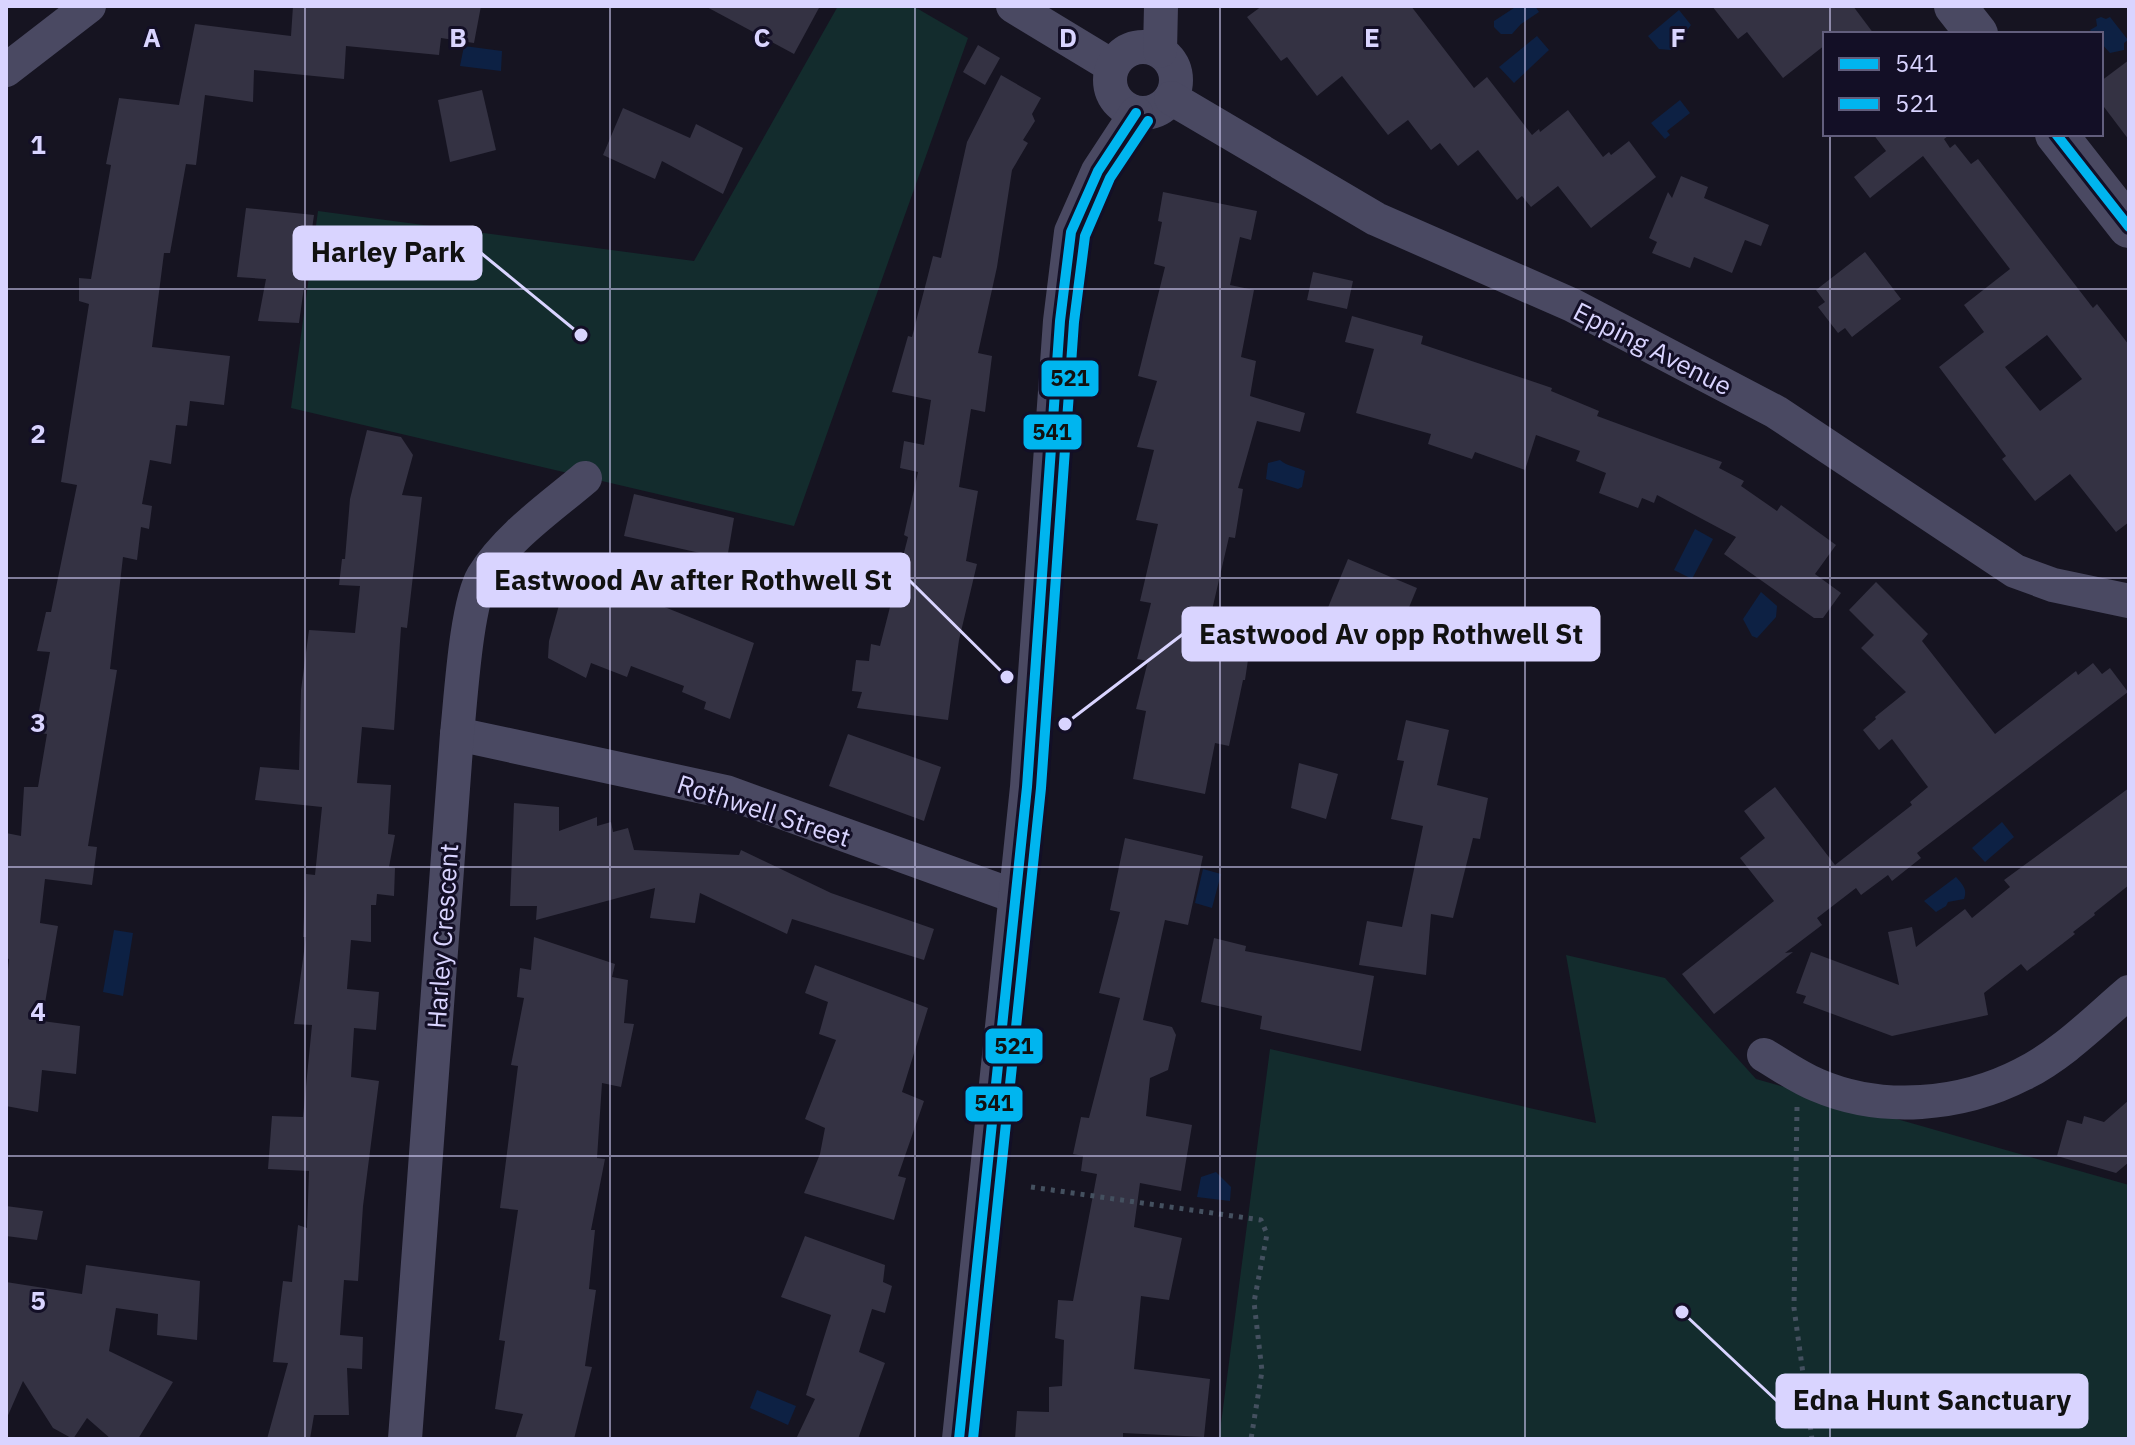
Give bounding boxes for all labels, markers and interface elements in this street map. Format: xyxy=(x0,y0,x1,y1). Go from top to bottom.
text: A xyxy=(143,20,161,54)
text: B xyxy=(449,20,467,54)
text: C xyxy=(754,20,771,54)
text: D xyxy=(1059,20,1077,54)
text: E xyxy=(1364,20,1380,54)
text: F xyxy=(1670,20,1686,54)
legend xyxy=(1823,32,2103,136)
text: 541 xyxy=(1895,47,1938,79)
text: 521 xyxy=(1895,87,1938,119)
text: 1 xyxy=(30,127,46,161)
callout: Harley Park xyxy=(294,227,481,279)
text: Harley Park xyxy=(311,233,466,270)
street label: Epping Avenue xyxy=(1568,294,1738,402)
line badge: 521 xyxy=(1040,359,1100,398)
text: 521 xyxy=(1050,363,1090,392)
line badge: 541 xyxy=(1022,413,1083,451)
text: 2 xyxy=(30,416,46,450)
text: 541 xyxy=(1032,417,1072,446)
callout: Eastwood Av after Rothwell St xyxy=(478,554,909,606)
text: Eastwood Av after Rothwell St xyxy=(494,561,892,598)
callout: Eastwood Av opp Rothwell St xyxy=(1183,608,1599,660)
text: Eastwood Av opp Rothwell St xyxy=(1199,615,1583,652)
text: 3 xyxy=(30,705,46,739)
street label: Rothwell Street xyxy=(673,766,855,854)
street label: Harley Crescent xyxy=(419,842,465,1030)
text: 4 xyxy=(30,994,46,1028)
line badge: 521 xyxy=(984,1027,1044,1065)
text: 521 xyxy=(994,1031,1034,1060)
line badge: 541 xyxy=(964,1085,1024,1123)
text: 541 xyxy=(974,1088,1014,1117)
text: 5 xyxy=(30,1283,46,1317)
callout: Edna Hunt Sanctuary xyxy=(1777,1375,2087,1427)
text: Edna Hunt Sanctuary xyxy=(1793,1381,2071,1418)

